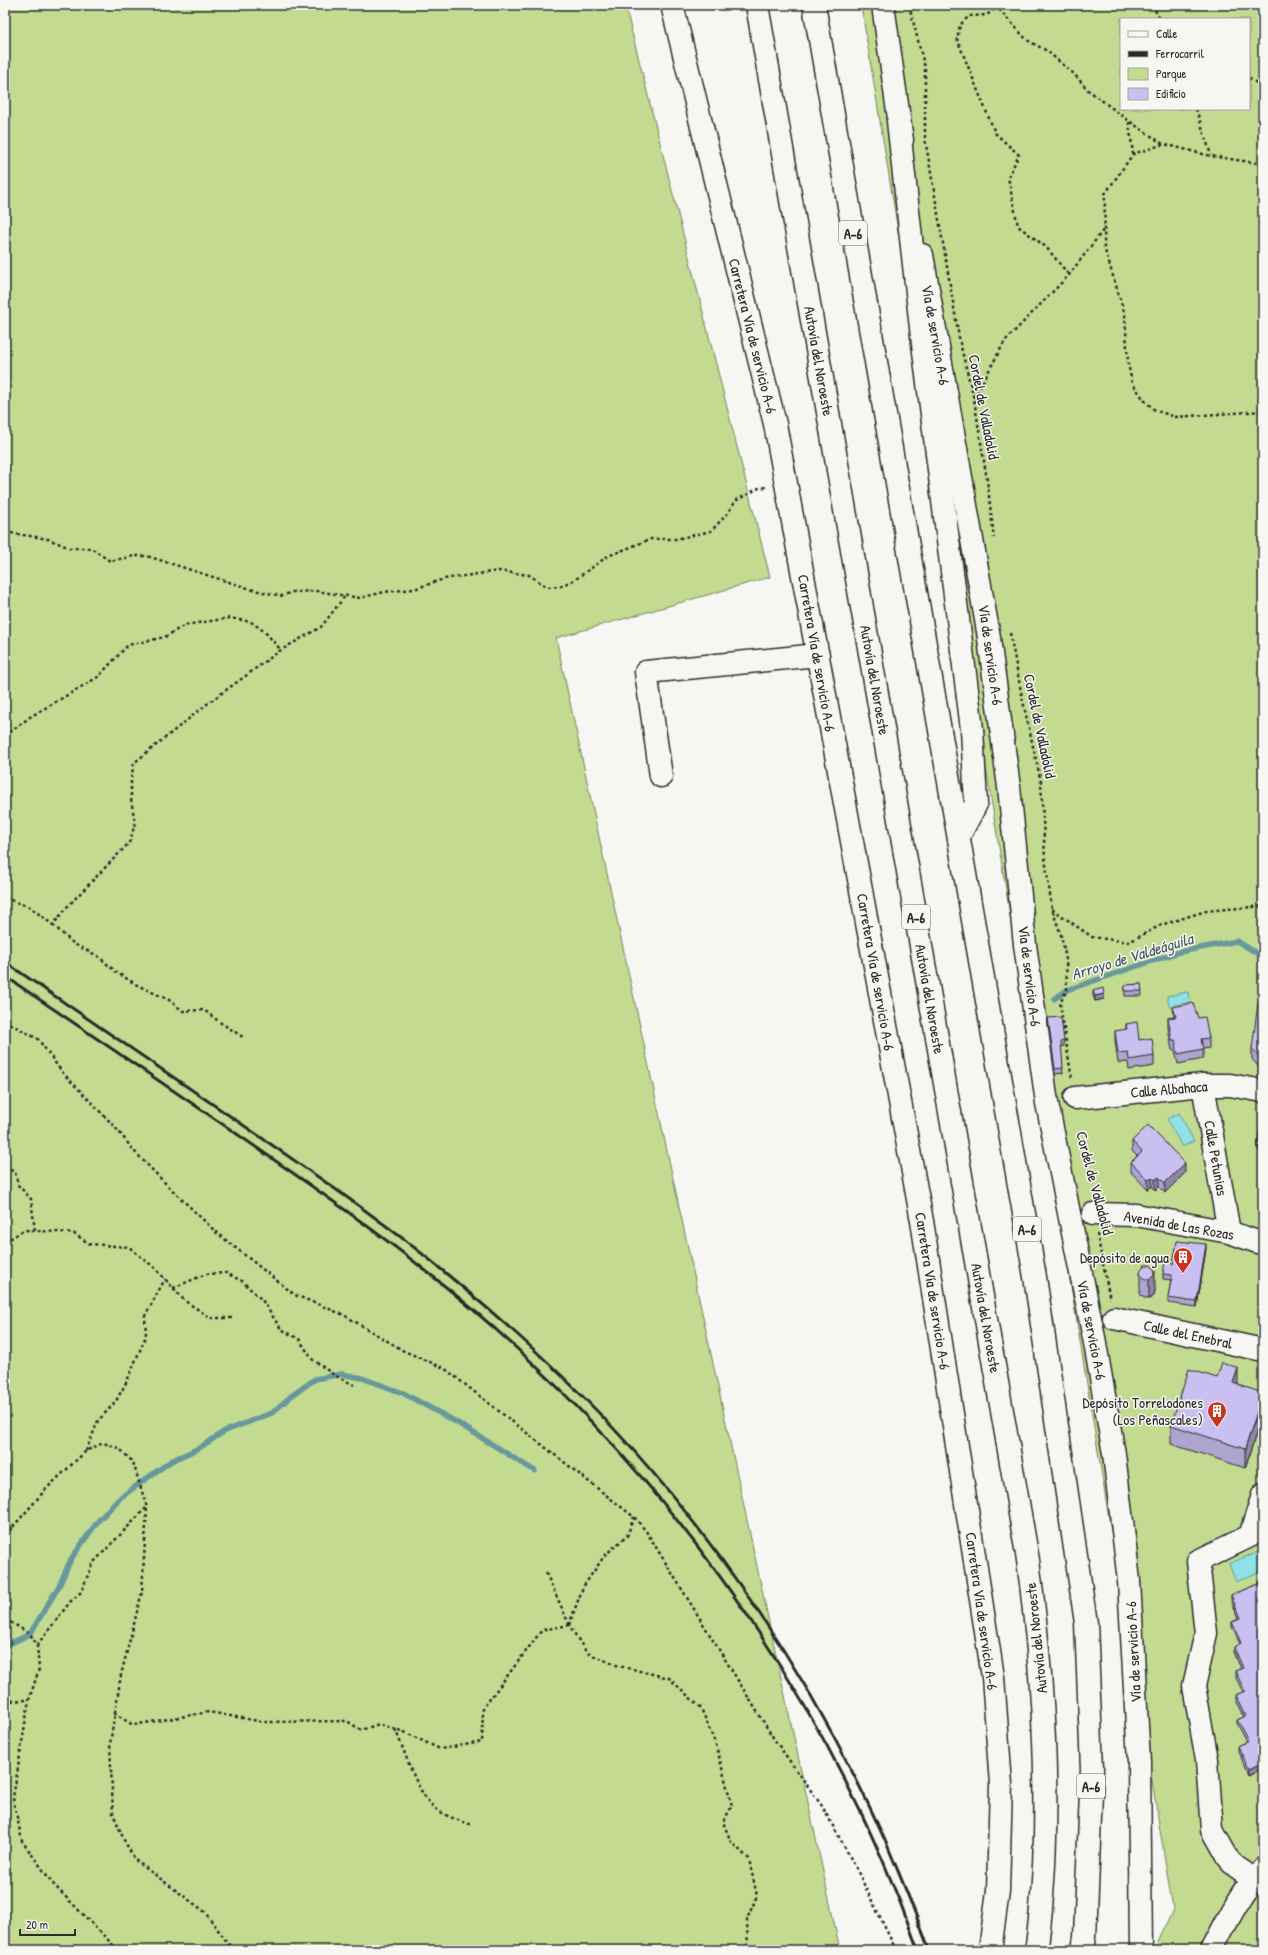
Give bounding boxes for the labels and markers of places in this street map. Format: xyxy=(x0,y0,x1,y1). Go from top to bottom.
building icon: Depósito de agua xyxy=(1172,1246,1194,1274)
place label: Depósito de agua xyxy=(1080,1247,1169,1268)
place label: Depósito Torrelodones (Los Peñascales) xyxy=(1083,1392,1203,1430)
building icon: Depósito Torrelodones (Los Peñascales) xyxy=(1206,1400,1228,1428)

